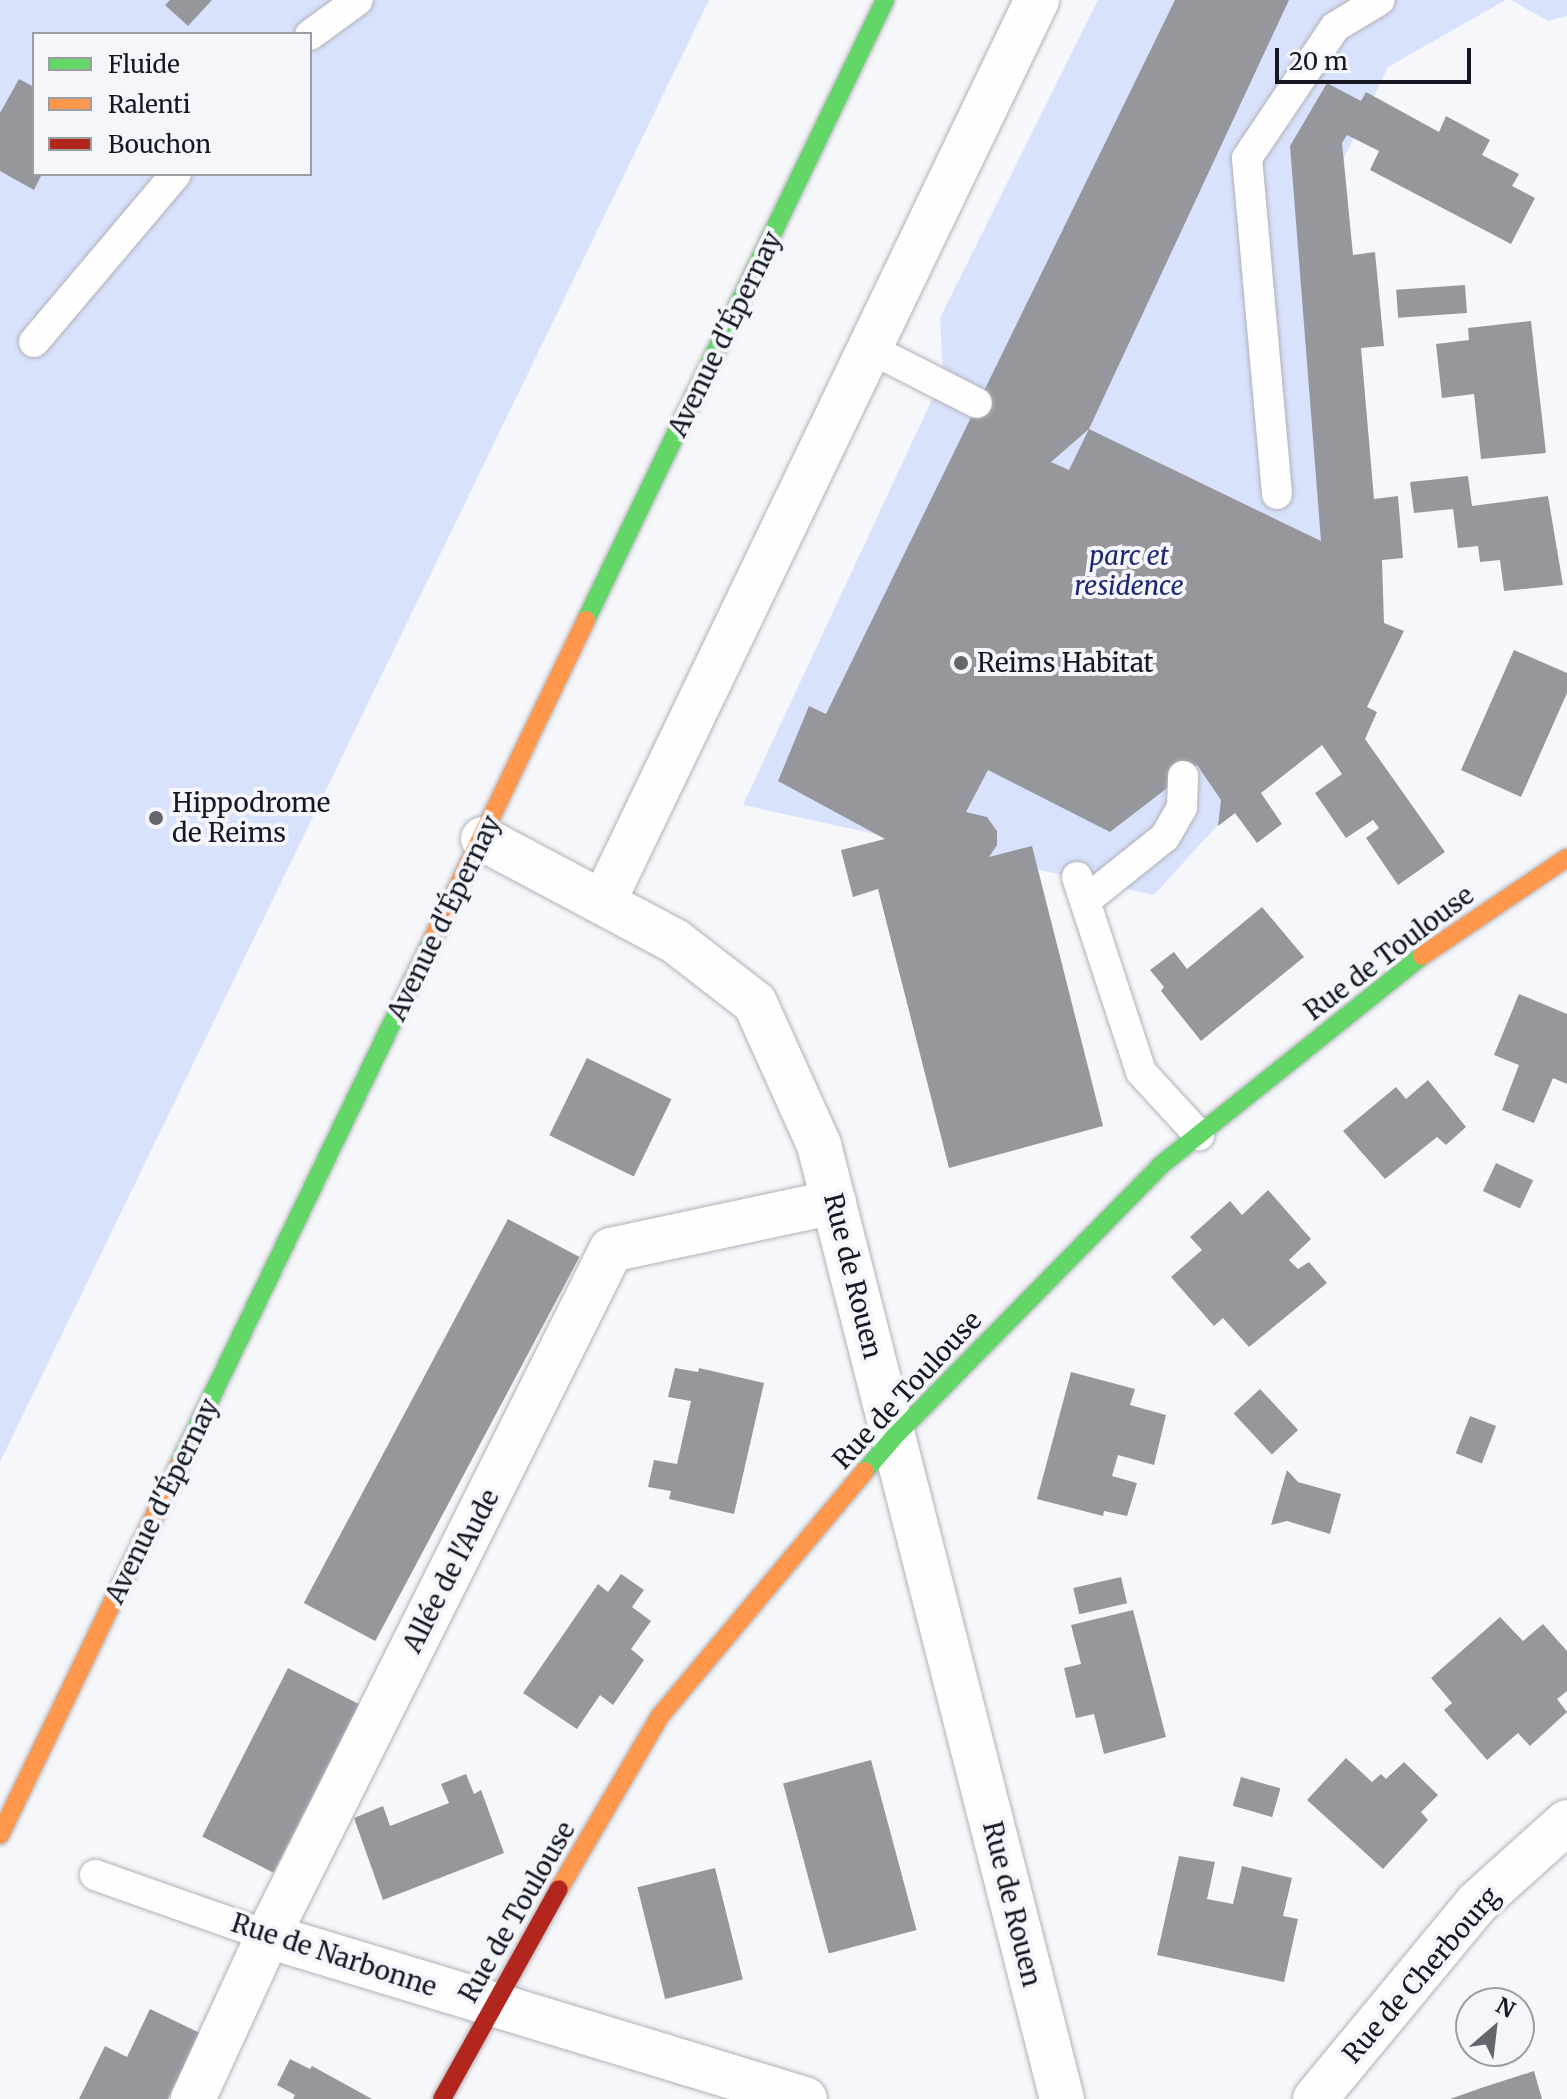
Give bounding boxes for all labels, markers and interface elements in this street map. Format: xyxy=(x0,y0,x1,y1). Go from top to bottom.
legend xyxy=(32,32,312,176)
scale bar xyxy=(1279,32,1475,82)
text: 20 m xyxy=(1289,46,1348,77)
text: Fluide xyxy=(108,49,180,80)
text: Ralenti xyxy=(108,89,191,120)
text: Bouchon xyxy=(108,129,211,160)
street label: Avenue d'Épernay xyxy=(662,226,788,442)
park label: parc et residence xyxy=(1074,540,1184,602)
place label: Reims Habitat xyxy=(977,647,1154,679)
marker: Reims Habitat xyxy=(952,654,970,672)
place label: Hippodrome de Reims xyxy=(172,787,330,848)
marker: Hippodrome de Reims xyxy=(147,809,165,827)
street label: Avenue d'Épernay xyxy=(381,810,507,1026)
street label: Rue de Toulouse xyxy=(1298,879,1480,1027)
street label: Rue de Rouen xyxy=(817,1190,889,1362)
street label: Rue de Toulouse xyxy=(826,1305,988,1475)
street label: Avenue d'Épernay xyxy=(99,1393,225,1609)
street label: Allée de l'Aude xyxy=(396,1484,506,1658)
street label: Rue de Toulouse xyxy=(453,1816,581,2008)
street label: Rue de Rouen xyxy=(976,1818,1048,1990)
street label: Rue de Cherbourg xyxy=(1336,1881,1506,2069)
street label: Rue de Narbonne xyxy=(228,1907,440,2003)
north arrow xyxy=(1455,1987,1535,2067)
text: N xyxy=(1491,1991,1520,2024)

